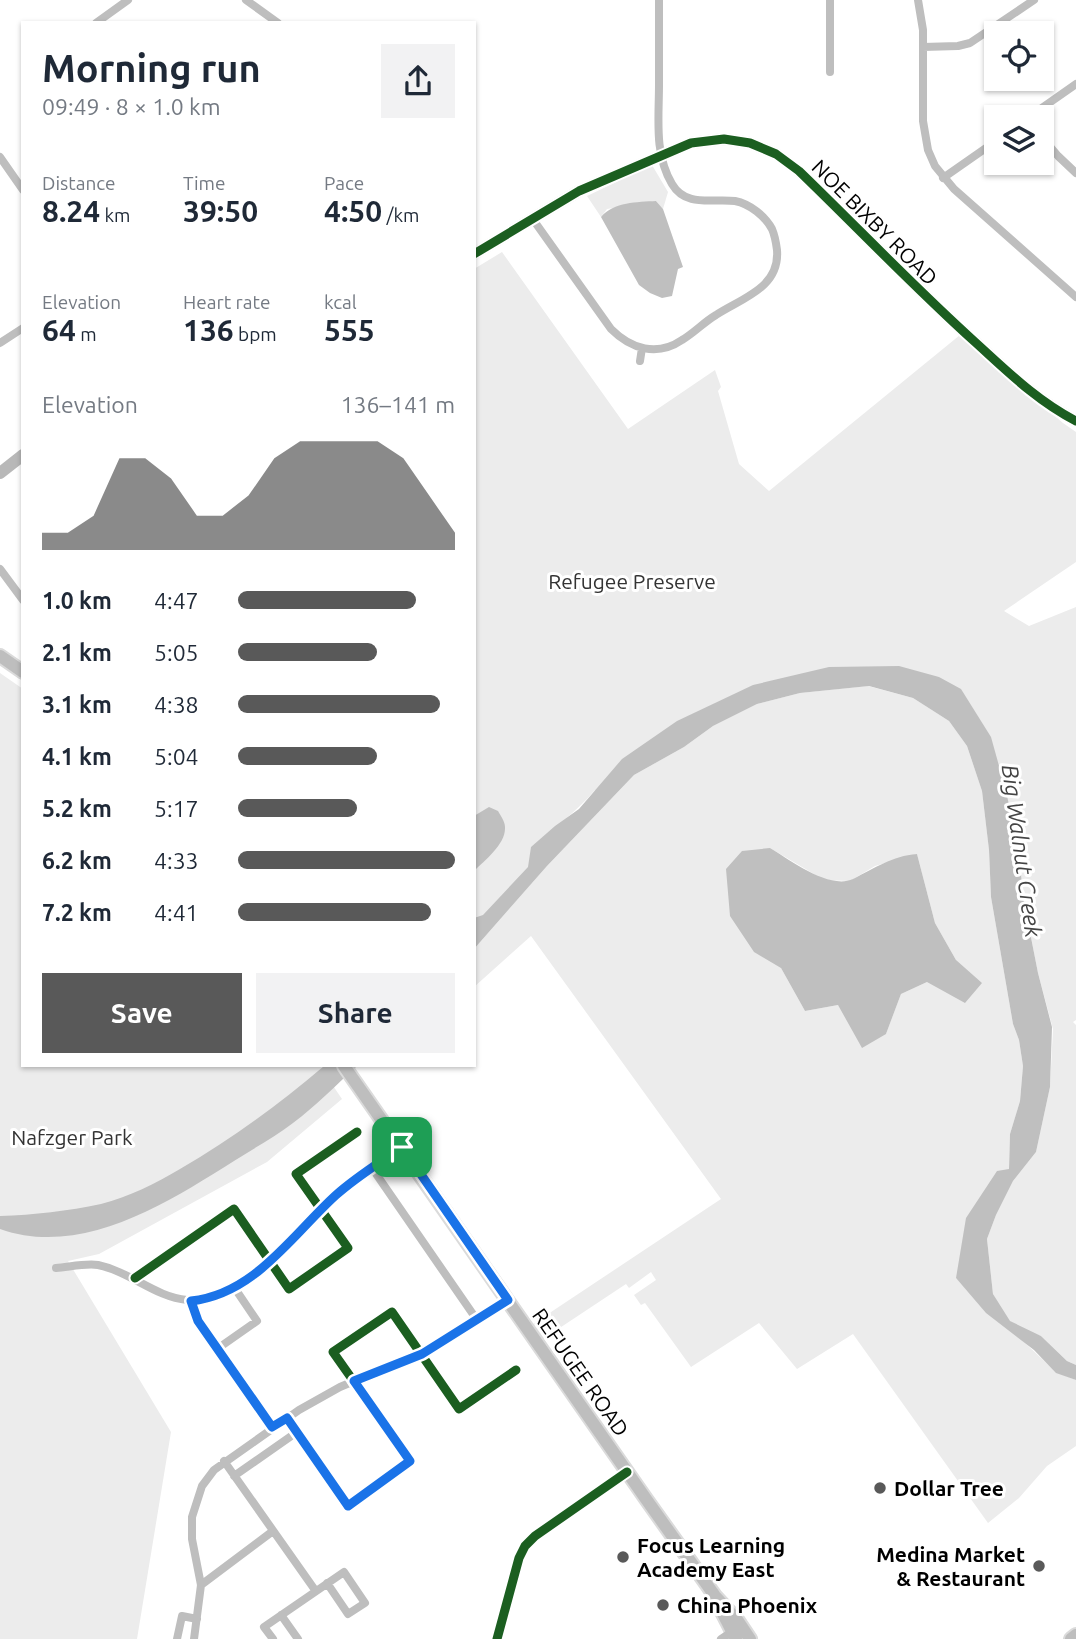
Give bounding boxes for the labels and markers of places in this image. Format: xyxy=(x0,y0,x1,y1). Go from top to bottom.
pin xyxy=(372,1117,432,1177)
place label: Dollar Tree xyxy=(894,1476,1004,1500)
marker: Dollar Tree xyxy=(872,1480,888,1496)
place label: Focus Learning Academy East xyxy=(637,1533,785,1581)
place label: Medina Market & Restaurant xyxy=(876,1542,1025,1590)
marker: Focus Learning Academy East xyxy=(615,1549,631,1565)
marker: Medina Market & Restaurant xyxy=(1031,1558,1047,1574)
place label: China Phoenix xyxy=(677,1593,818,1617)
marker: China Phoenix xyxy=(655,1597,671,1613)

